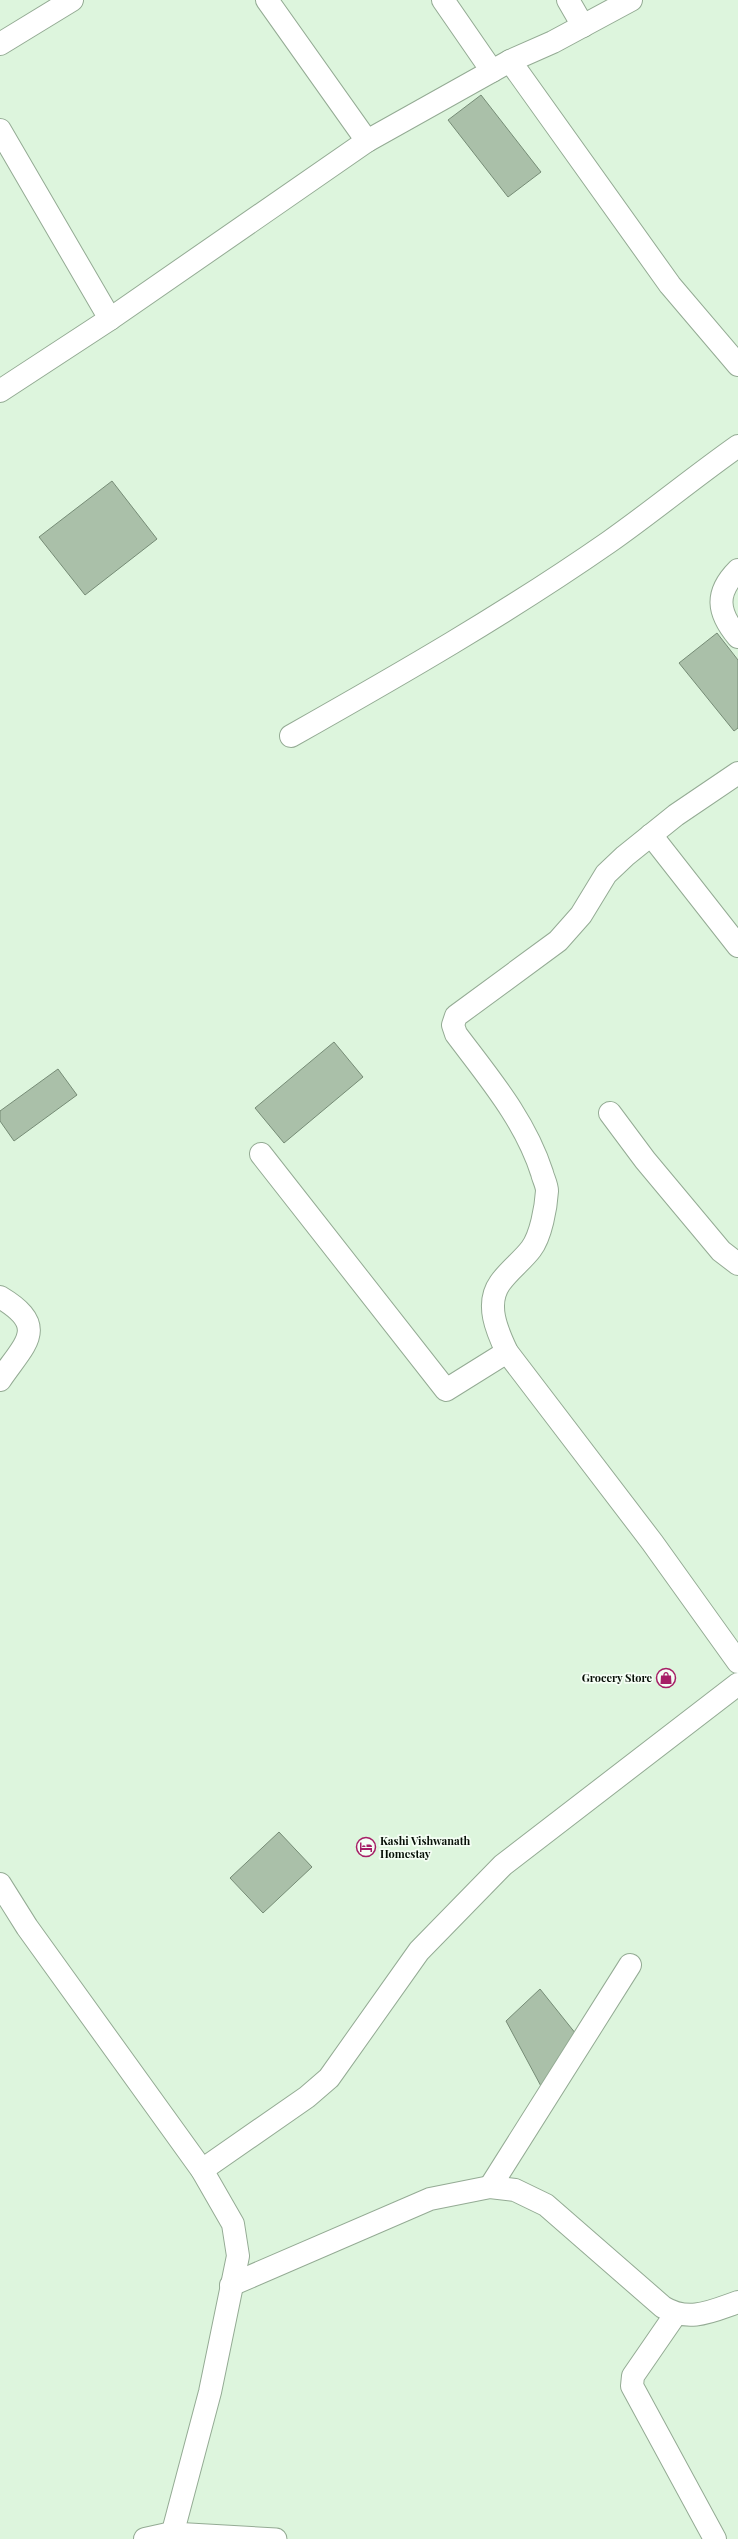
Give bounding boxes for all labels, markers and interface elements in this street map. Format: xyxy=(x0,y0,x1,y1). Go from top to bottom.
shop icon: Grocery Store xyxy=(655,1667,677,1689)
place label: Grocery Store xyxy=(582,1670,652,1685)
place label: Kashi Vishwanath Homestay xyxy=(380,1833,471,1861)
hotel icon: Kashi Vishwanath Homestay xyxy=(355,1836,377,1858)

